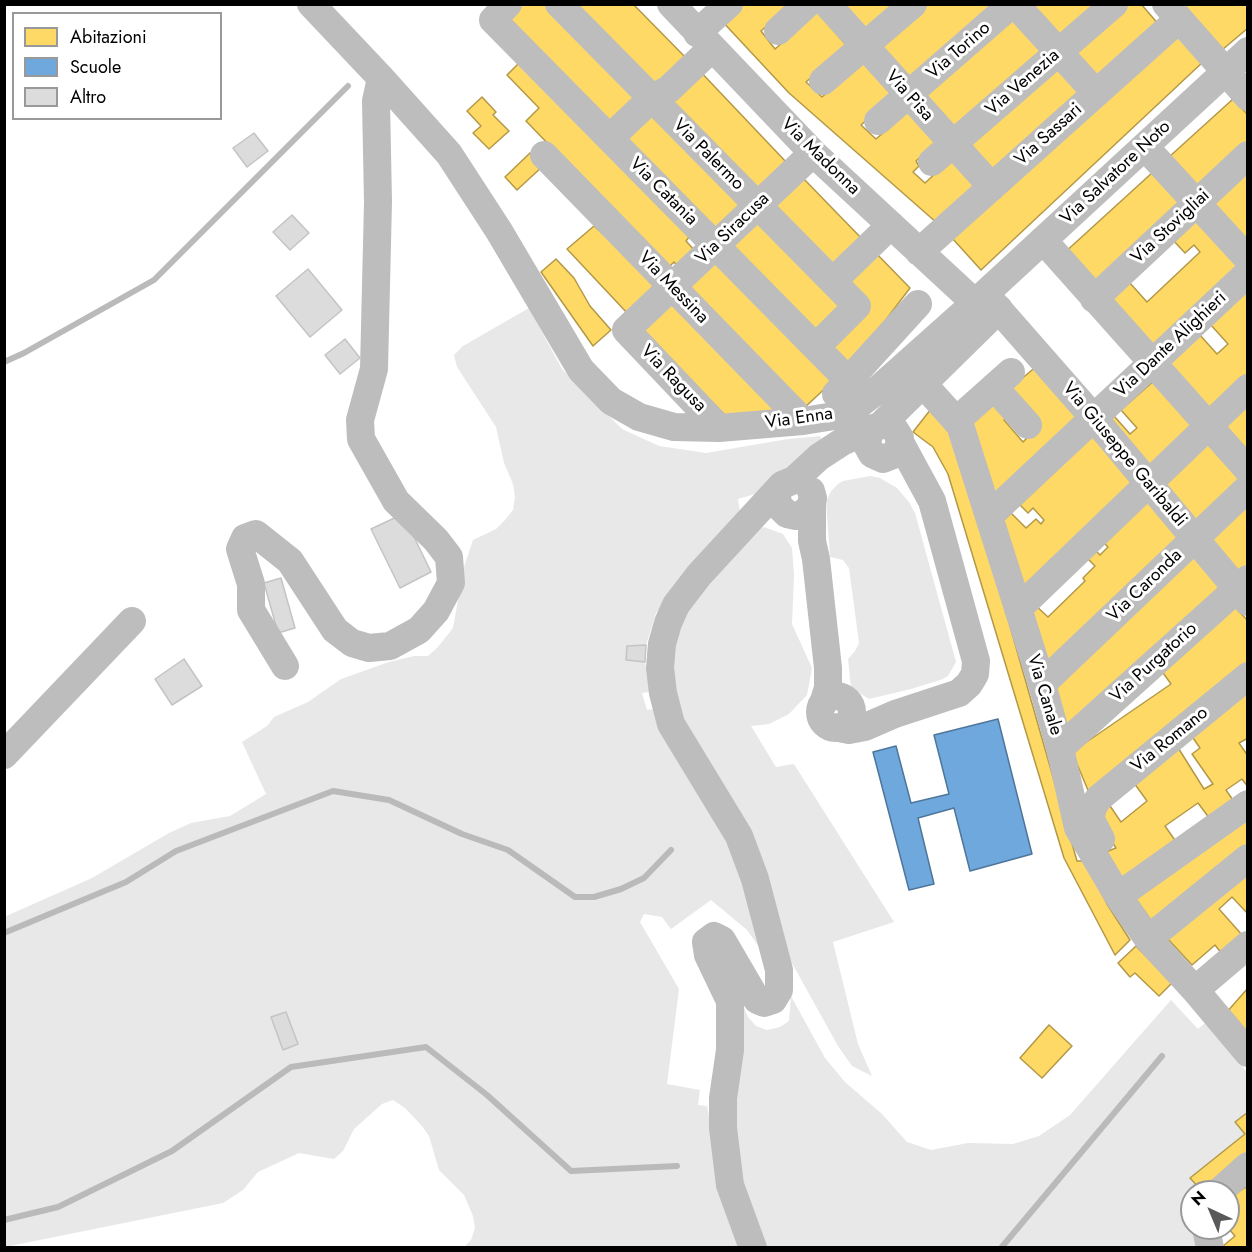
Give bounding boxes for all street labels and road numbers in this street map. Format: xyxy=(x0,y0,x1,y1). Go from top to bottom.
street label: Via Torino xyxy=(923,18,995,84)
street label: Via Venezia xyxy=(982,45,1064,121)
street label: Via Pisa xyxy=(881,66,937,126)
street label: Via Sassari xyxy=(1011,99,1087,171)
street label: Via Madonna xyxy=(776,114,864,200)
street label: Via Palermo xyxy=(668,115,748,195)
street label: Via Salvatore Noto xyxy=(1057,117,1175,229)
street label: Via Catania xyxy=(624,153,702,231)
street label: Via Stovigliai xyxy=(1127,185,1215,269)
street label: Via Siracusa xyxy=(692,189,774,269)
street label: Via Messina xyxy=(633,247,713,329)
street label: Via Dante Alighieri xyxy=(1111,288,1231,402)
street label: Via Ragusa xyxy=(636,341,710,417)
street label: Via Giuseppe Garibaldi xyxy=(1057,378,1191,532)
street label: Via Enna xyxy=(764,404,834,434)
street label: Via Caronda xyxy=(1103,545,1187,627)
street label: Via Purgatorio xyxy=(1106,618,1202,708)
street label: Via Canale xyxy=(1022,652,1066,738)
street label: Via Romano xyxy=(1127,703,1213,777)

